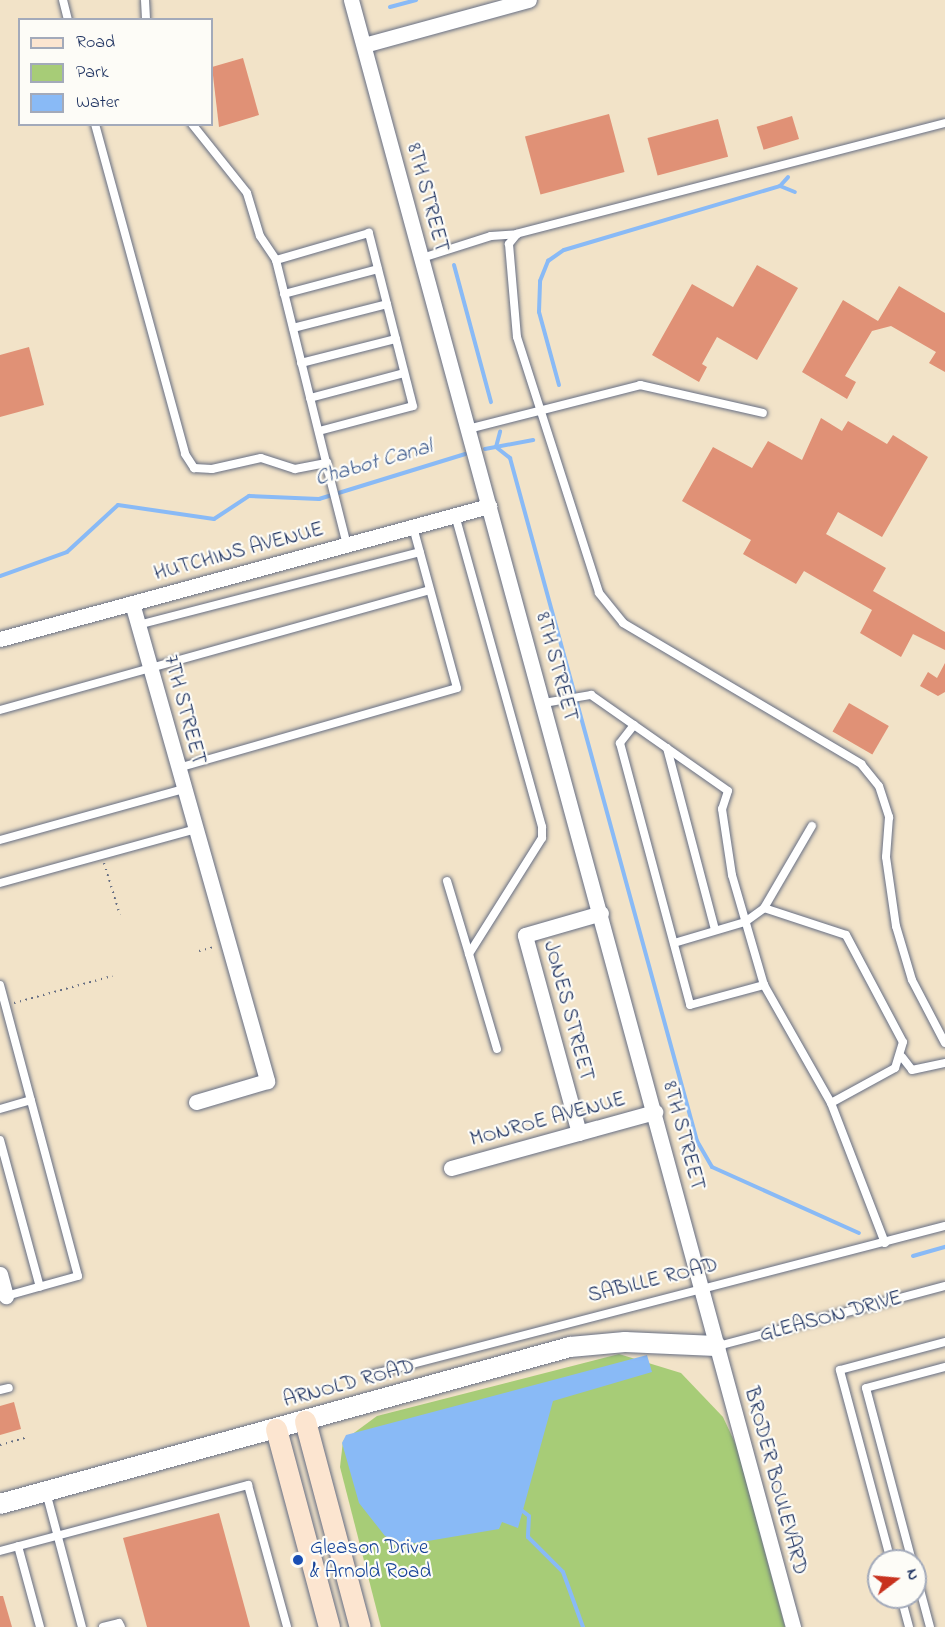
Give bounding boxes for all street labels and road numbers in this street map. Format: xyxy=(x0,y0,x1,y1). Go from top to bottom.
street label: 8TH STREET xyxy=(400,141,454,255)
street label: HUTCHINS AVENUE xyxy=(151,517,327,587)
street label: 8TH STREET xyxy=(529,610,583,724)
street label: 7TH STREET xyxy=(157,652,211,768)
street label: JONES STREET xyxy=(537,938,599,1084)
street label: 8TH STREET xyxy=(656,1079,710,1193)
street label: MONROE AVENUE xyxy=(467,1087,629,1153)
street label: SABILLE ROAD xyxy=(585,1253,721,1309)
street label: GLEASON DRIVE xyxy=(757,1286,905,1348)
street label: ARNOLD ROAD xyxy=(281,1354,417,1414)
street label: BRODER BOULEVARD xyxy=(738,1384,812,1578)

